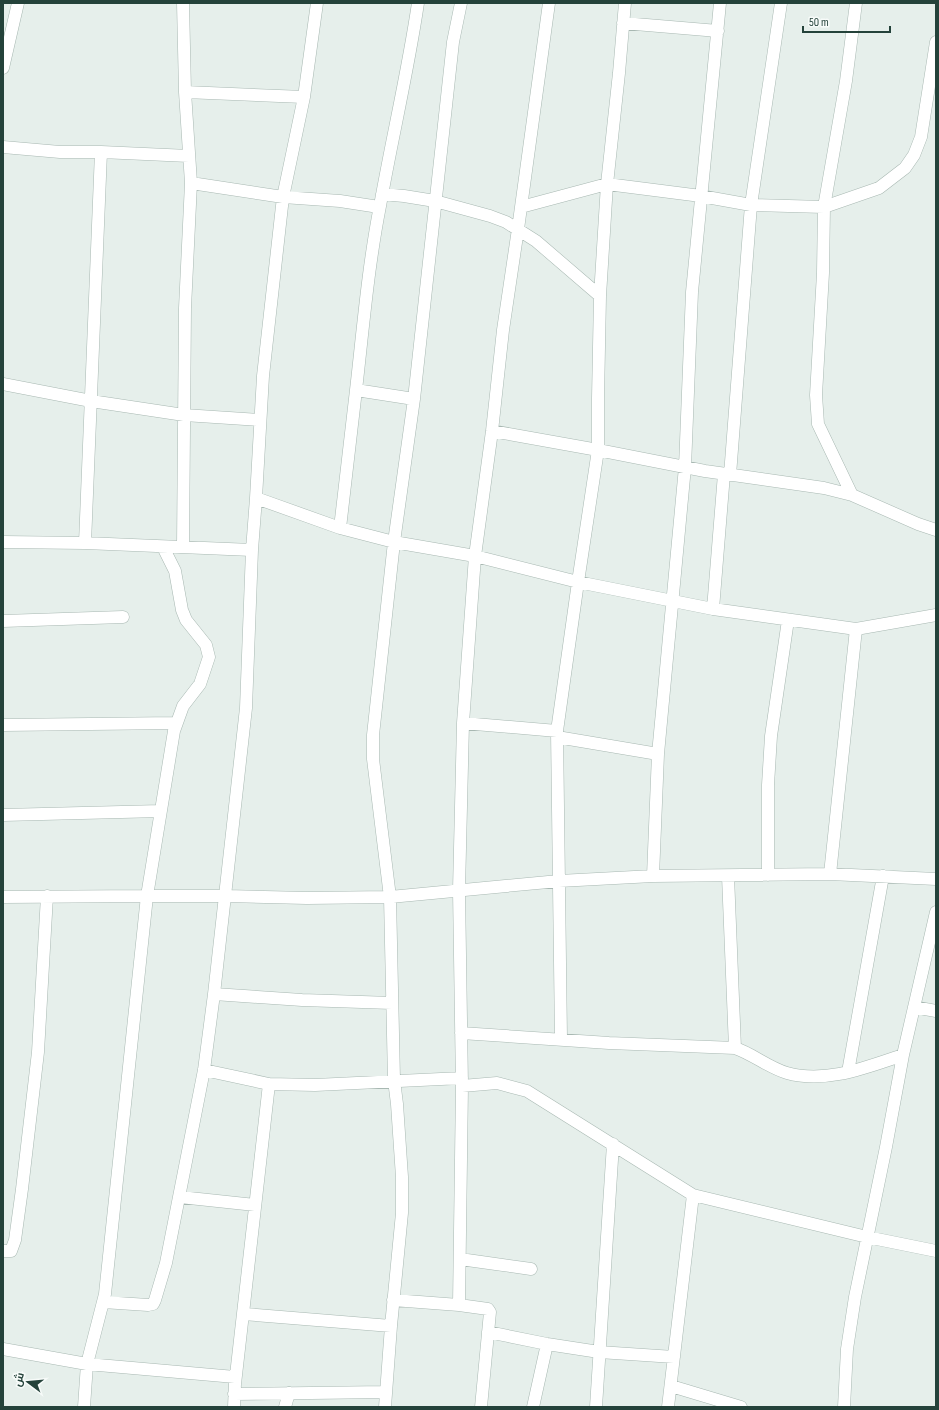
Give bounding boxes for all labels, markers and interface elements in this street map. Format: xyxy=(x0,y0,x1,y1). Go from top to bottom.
scale bar xyxy=(803,8,890,34)
text: 50 m xyxy=(809,15,829,30)
north arrow xyxy=(8,1362,48,1402)
text: ش xyxy=(11,1371,27,1388)

